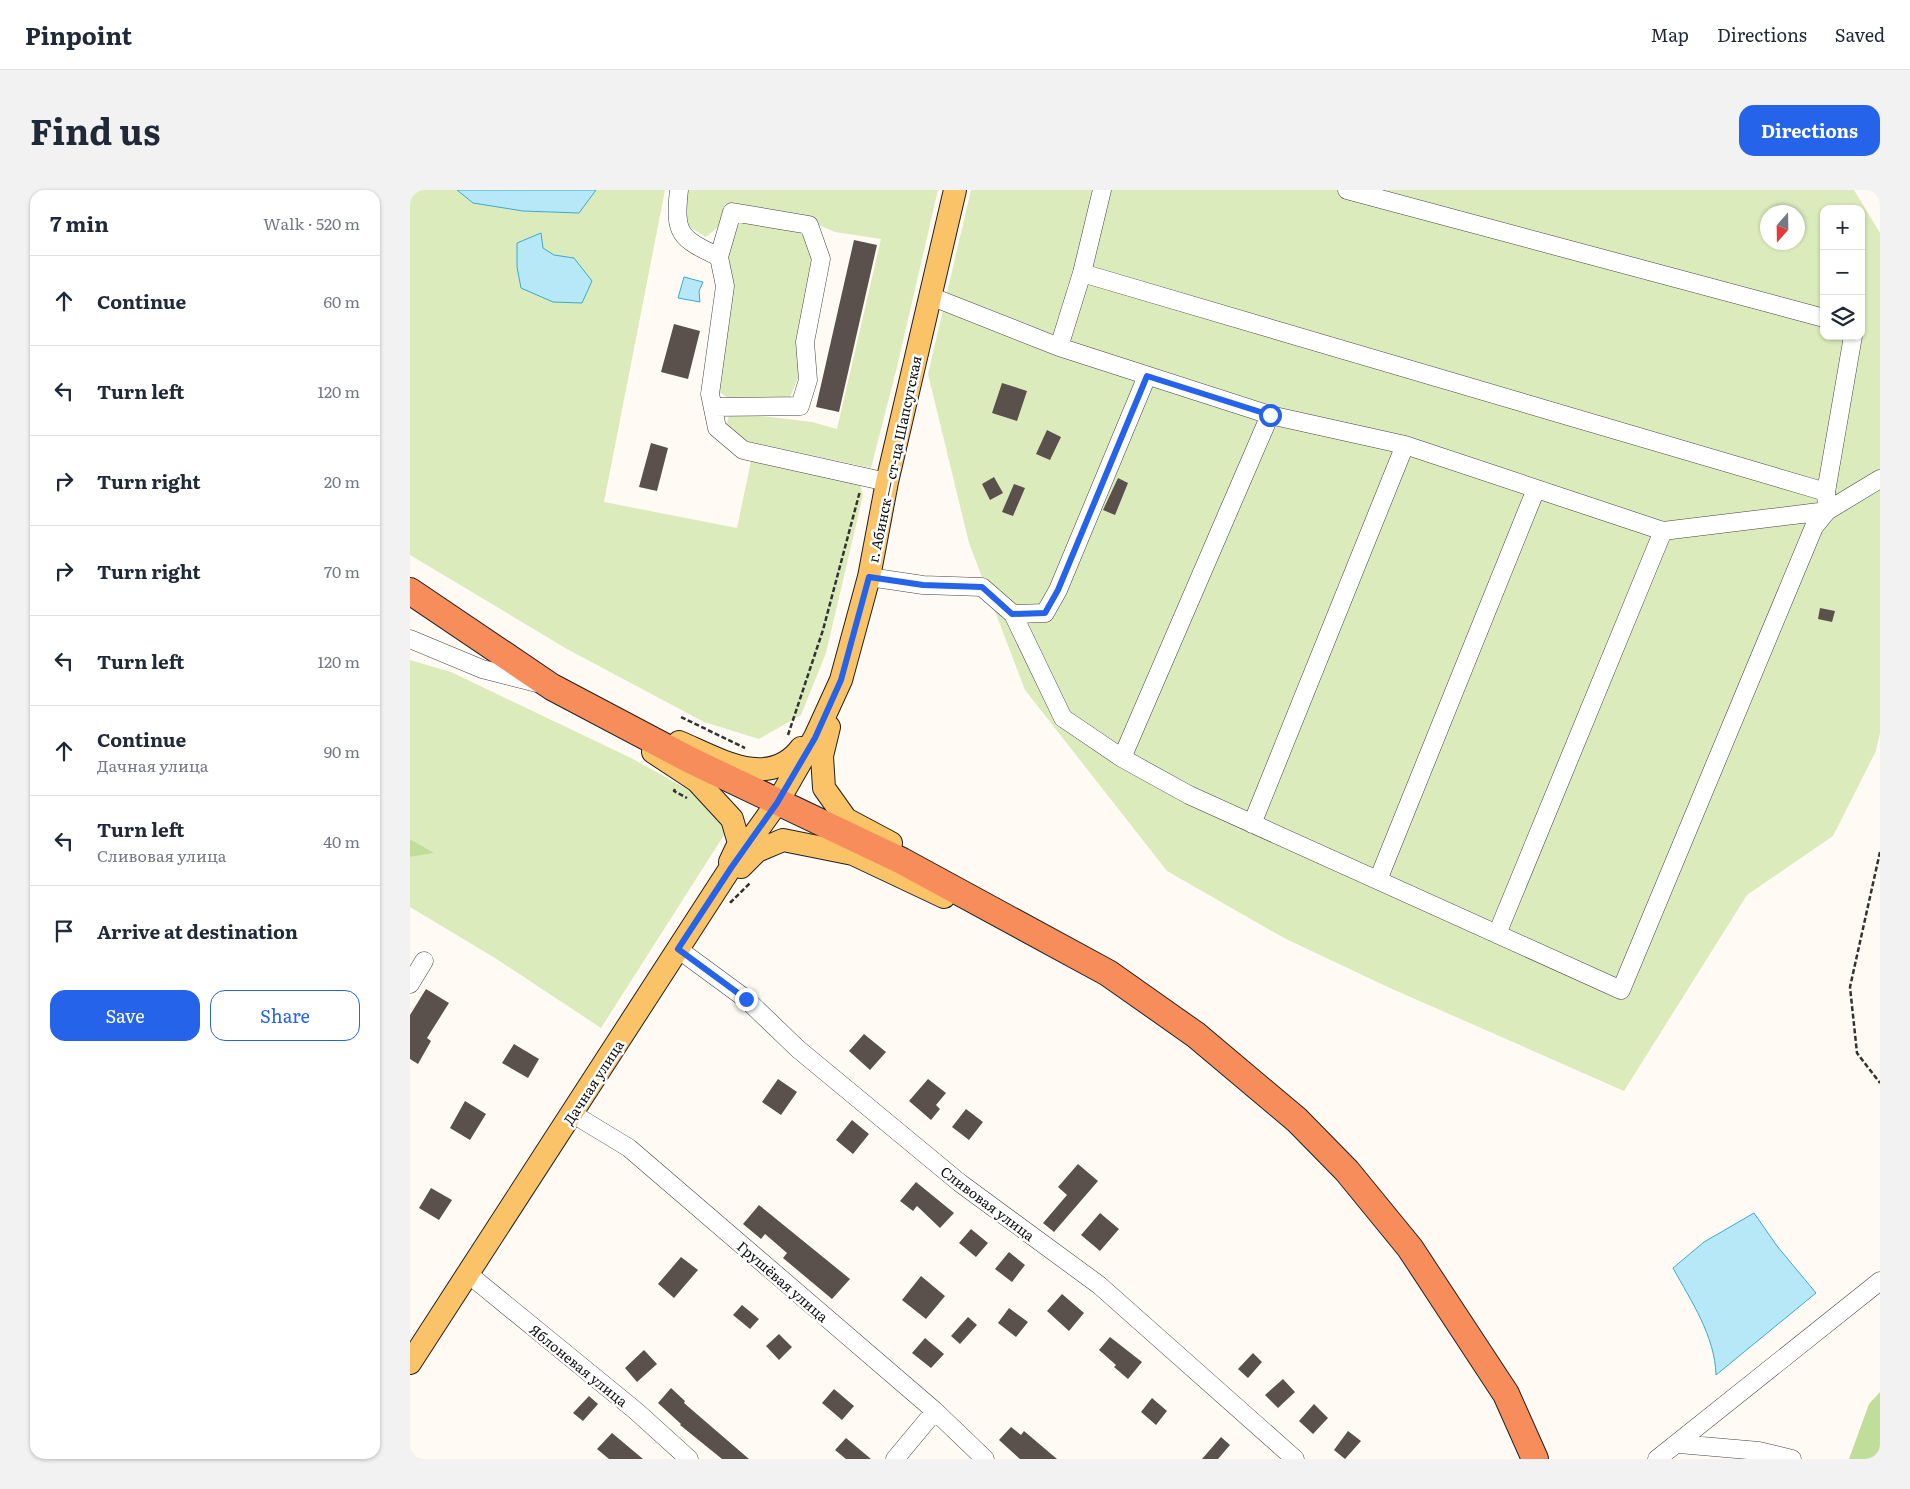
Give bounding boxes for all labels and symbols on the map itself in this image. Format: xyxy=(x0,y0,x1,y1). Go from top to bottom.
north arrow xyxy=(1760,205,1805,250)
street label: г. Абинск — ст-ца Шапсугская xyxy=(862,354,926,564)
route start xyxy=(1259,404,1282,427)
route end xyxy=(735,988,758,1011)
street label: Дачная улица xyxy=(558,1035,628,1128)
street label: Сливовая улица xyxy=(937,1161,1040,1245)
street label: Грушёвая улица xyxy=(733,1236,833,1326)
street label: Яблоневая улица xyxy=(526,1319,633,1411)

